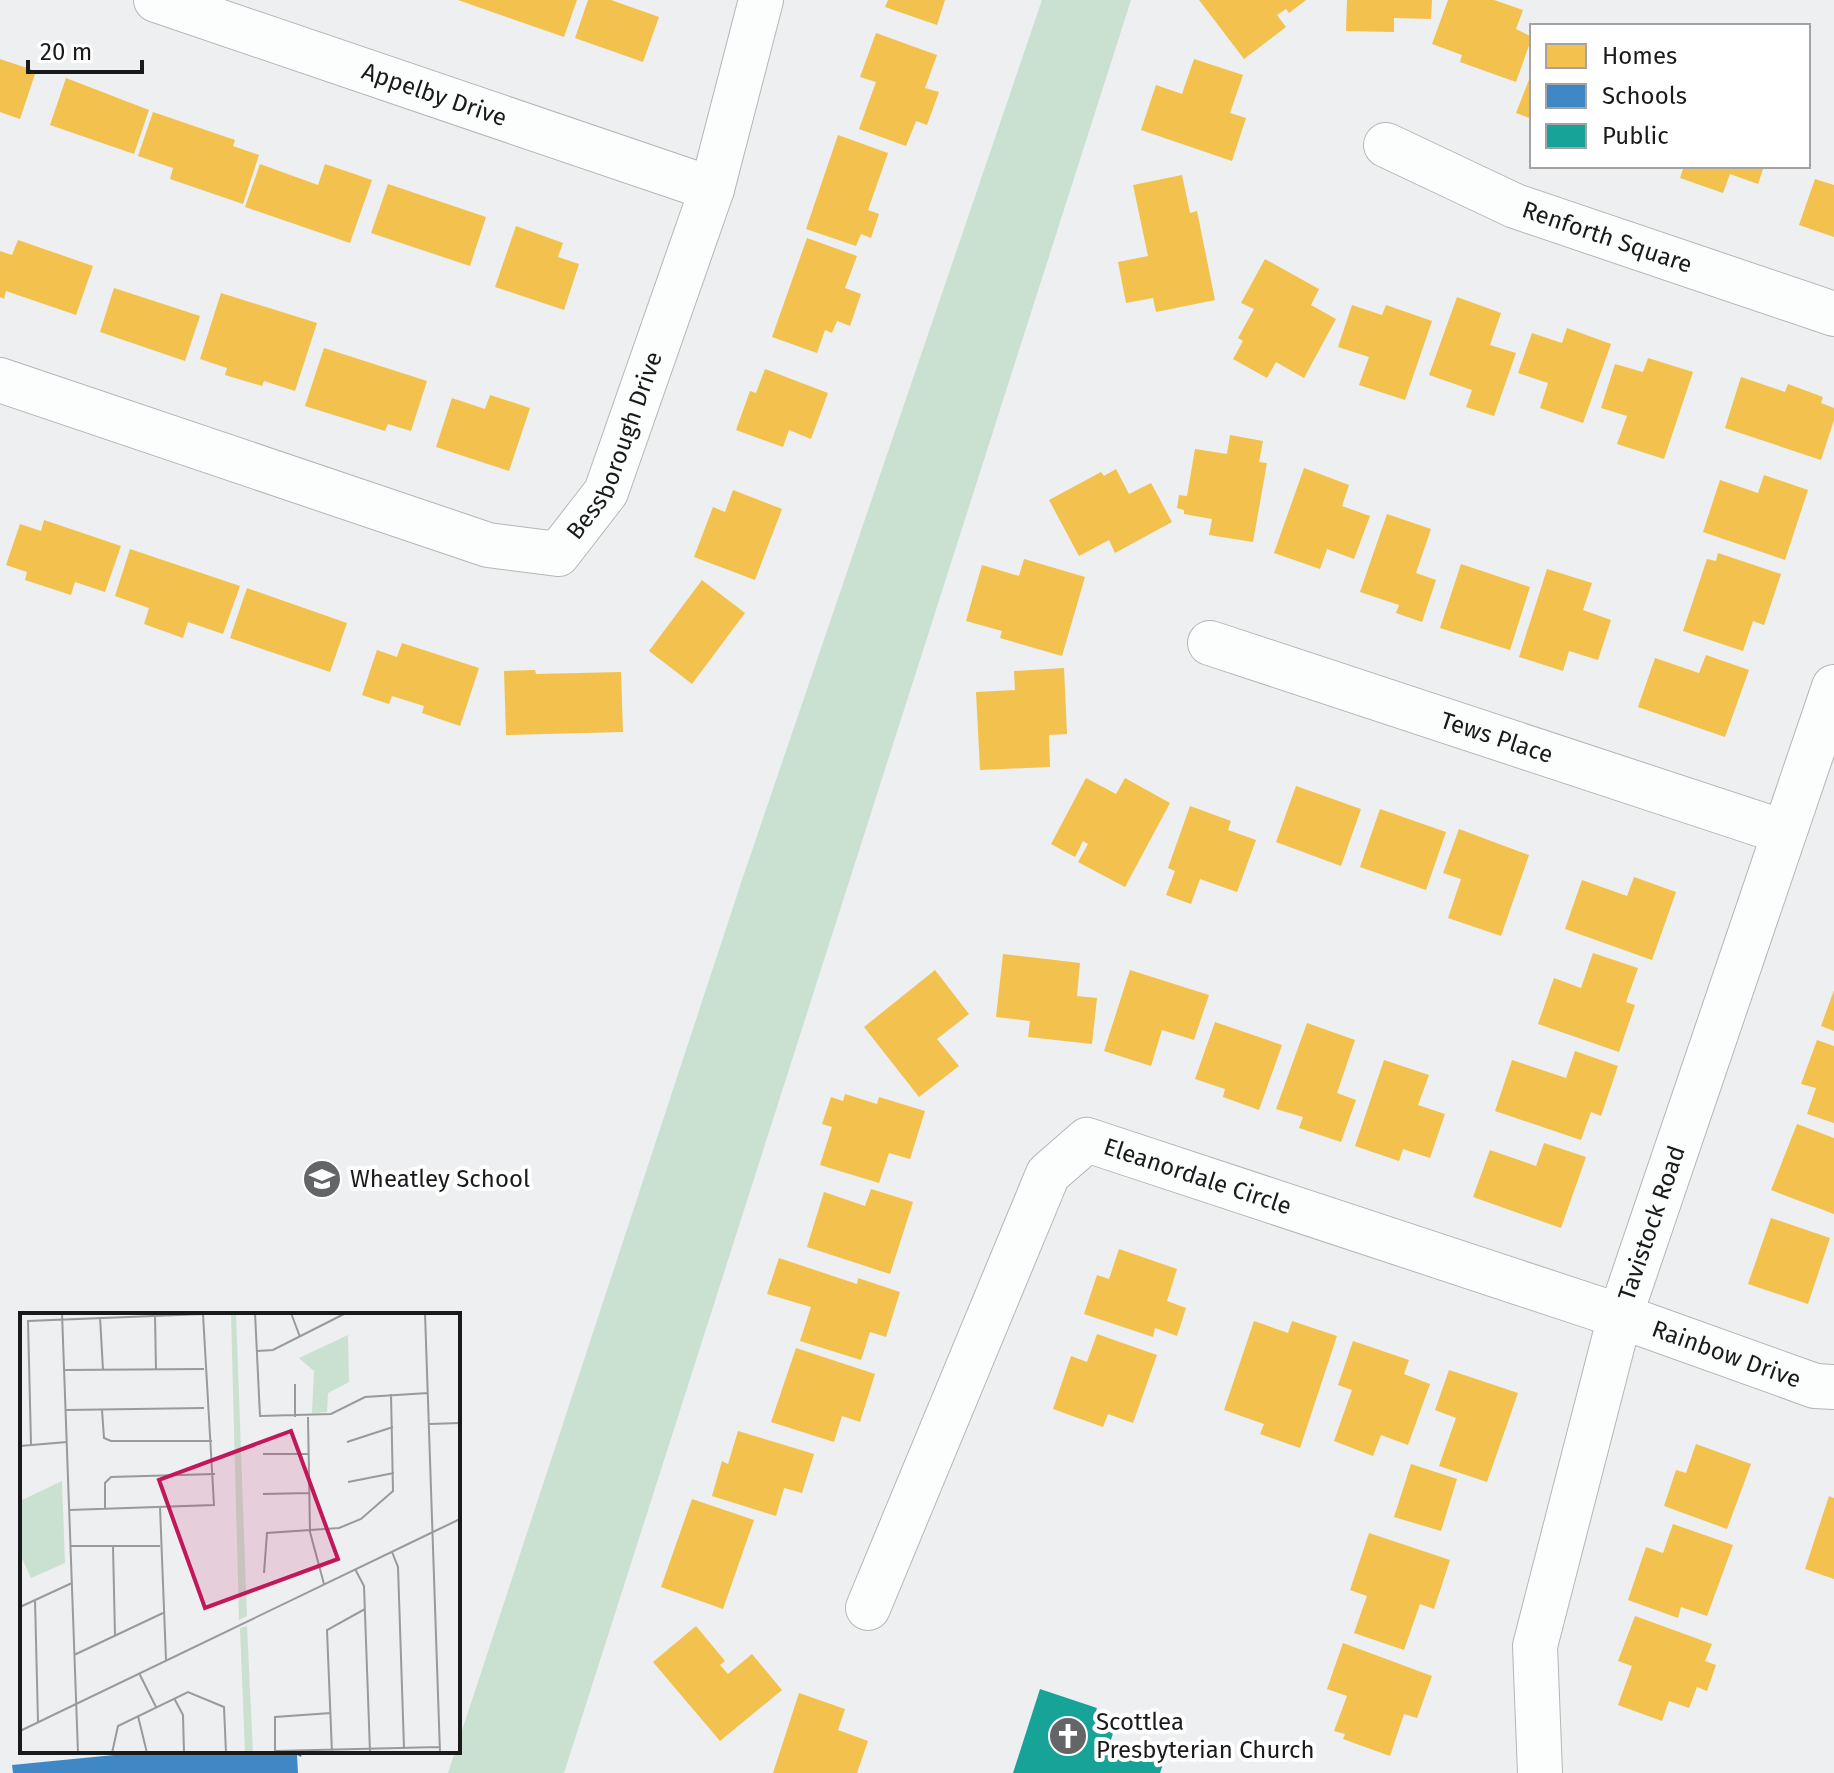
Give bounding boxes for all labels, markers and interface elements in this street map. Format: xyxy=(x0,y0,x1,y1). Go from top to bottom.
scale bar xyxy=(28,24,142,74)
legend xyxy=(1530,24,1810,168)
text: 20 m xyxy=(40,38,92,66)
text: Homes xyxy=(1602,42,1677,70)
street label: Appelby Drive xyxy=(358,57,510,132)
text: Schools xyxy=(1602,82,1687,110)
text: Public xyxy=(1602,122,1669,150)
street label: Renforth Square xyxy=(1519,195,1696,279)
street label: Bessborough Drive xyxy=(561,348,668,545)
street label: Tews Place xyxy=(1437,706,1557,769)
street label: Eleanordale Circle xyxy=(1100,1132,1295,1221)
street label: Tavistock Road xyxy=(1612,1142,1691,1304)
school or university icon: Wheatley School xyxy=(301,1158,343,1200)
place label: Wheatley School xyxy=(350,1165,530,1193)
inset map xyxy=(20,1313,460,1753)
street label: Rainbow Drive xyxy=(1648,1315,1805,1394)
place label: Scottlea Presbyterian Church xyxy=(1096,1708,1314,1764)
church icon: Scottlea Presbyterian Church xyxy=(1047,1715,1089,1757)

